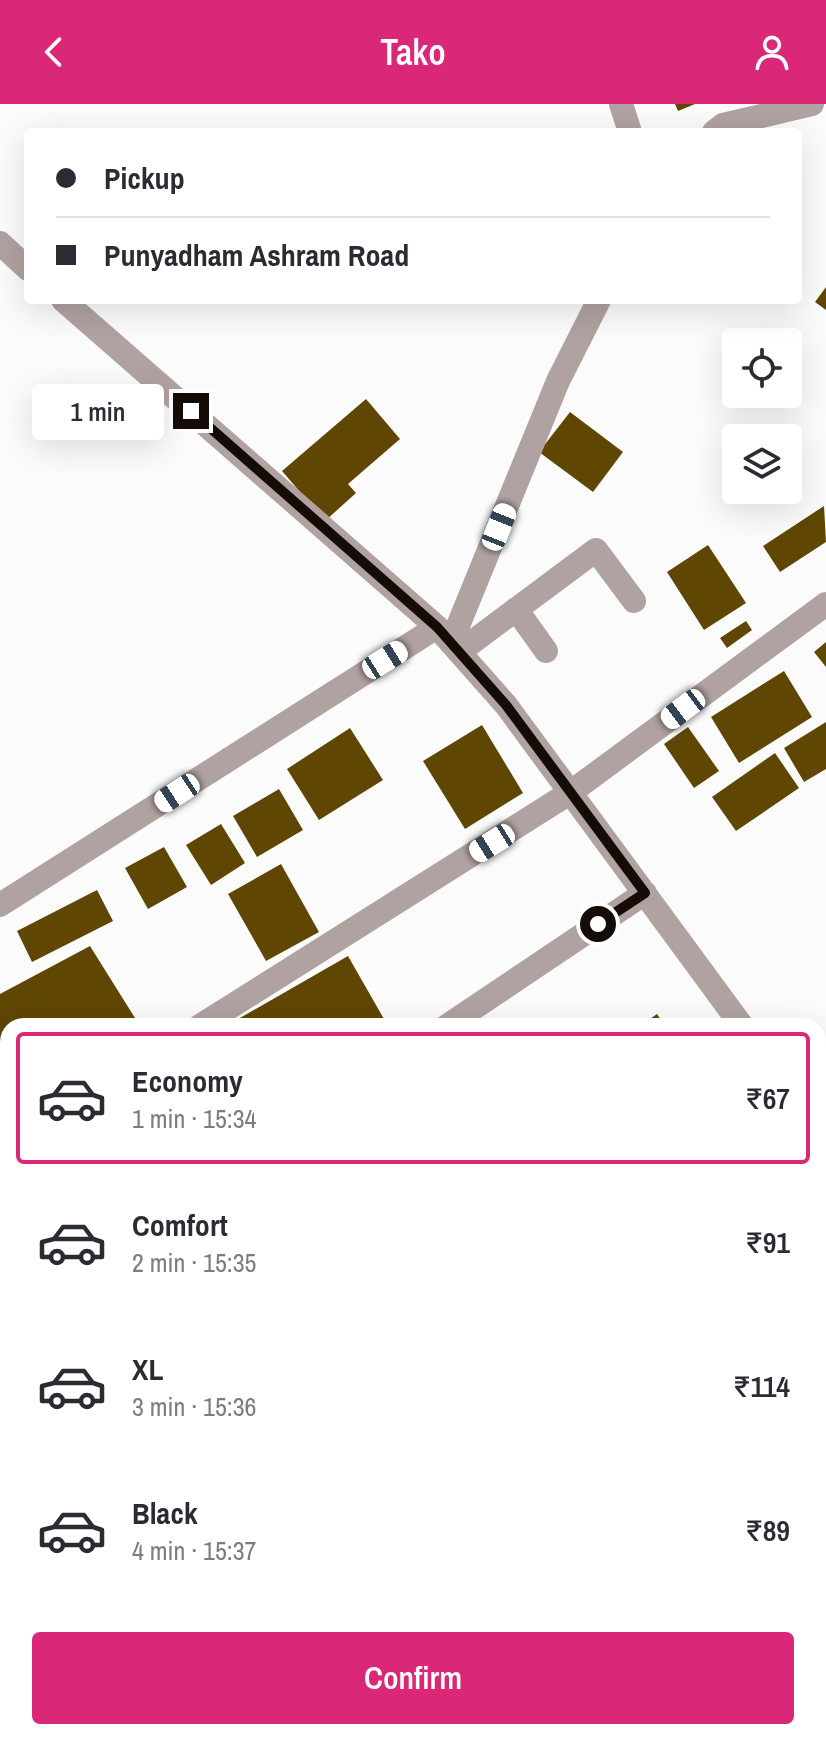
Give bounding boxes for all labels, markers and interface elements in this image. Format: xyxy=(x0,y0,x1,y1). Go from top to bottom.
text: Tako xyxy=(380,28,446,76)
icon: back xyxy=(32,30,76,74)
icon: person xyxy=(750,30,794,74)
text: Pickup xyxy=(104,158,185,198)
text: Punyadham Ashram Road xyxy=(104,235,409,275)
map controls xyxy=(722,328,802,504)
button: locate xyxy=(722,328,802,408)
callout: 1 min xyxy=(31,383,163,439)
route end xyxy=(173,393,209,429)
text: 1 min xyxy=(71,394,125,429)
button: layers xyxy=(722,424,802,504)
car xyxy=(479,500,519,554)
car xyxy=(358,637,412,683)
car xyxy=(657,685,709,733)
car xyxy=(150,770,204,816)
car xyxy=(465,820,519,866)
route start xyxy=(580,906,616,942)
text: Economy xyxy=(132,1061,243,1101)
icon: car xyxy=(36,1062,108,1134)
text: ₹67 xyxy=(745,1078,790,1118)
text: 1 min · 15:34 xyxy=(132,1101,256,1136)
text: Comfort xyxy=(132,1205,228,1245)
icon: car xyxy=(36,1206,108,1278)
text: ₹91 xyxy=(745,1222,790,1262)
text: 2 min · 15:35 xyxy=(132,1245,256,1280)
text: XL xyxy=(132,1349,163,1389)
icon: car xyxy=(36,1350,108,1422)
text: ₹114 xyxy=(733,1366,790,1406)
text: 3 min · 15:36 xyxy=(132,1389,256,1424)
text: Black xyxy=(132,1493,198,1533)
icon: car xyxy=(36,1494,108,1566)
text: ₹89 xyxy=(745,1510,790,1550)
text: 4 min · 15:37 xyxy=(132,1533,256,1568)
button: Confirm xyxy=(32,1632,794,1724)

